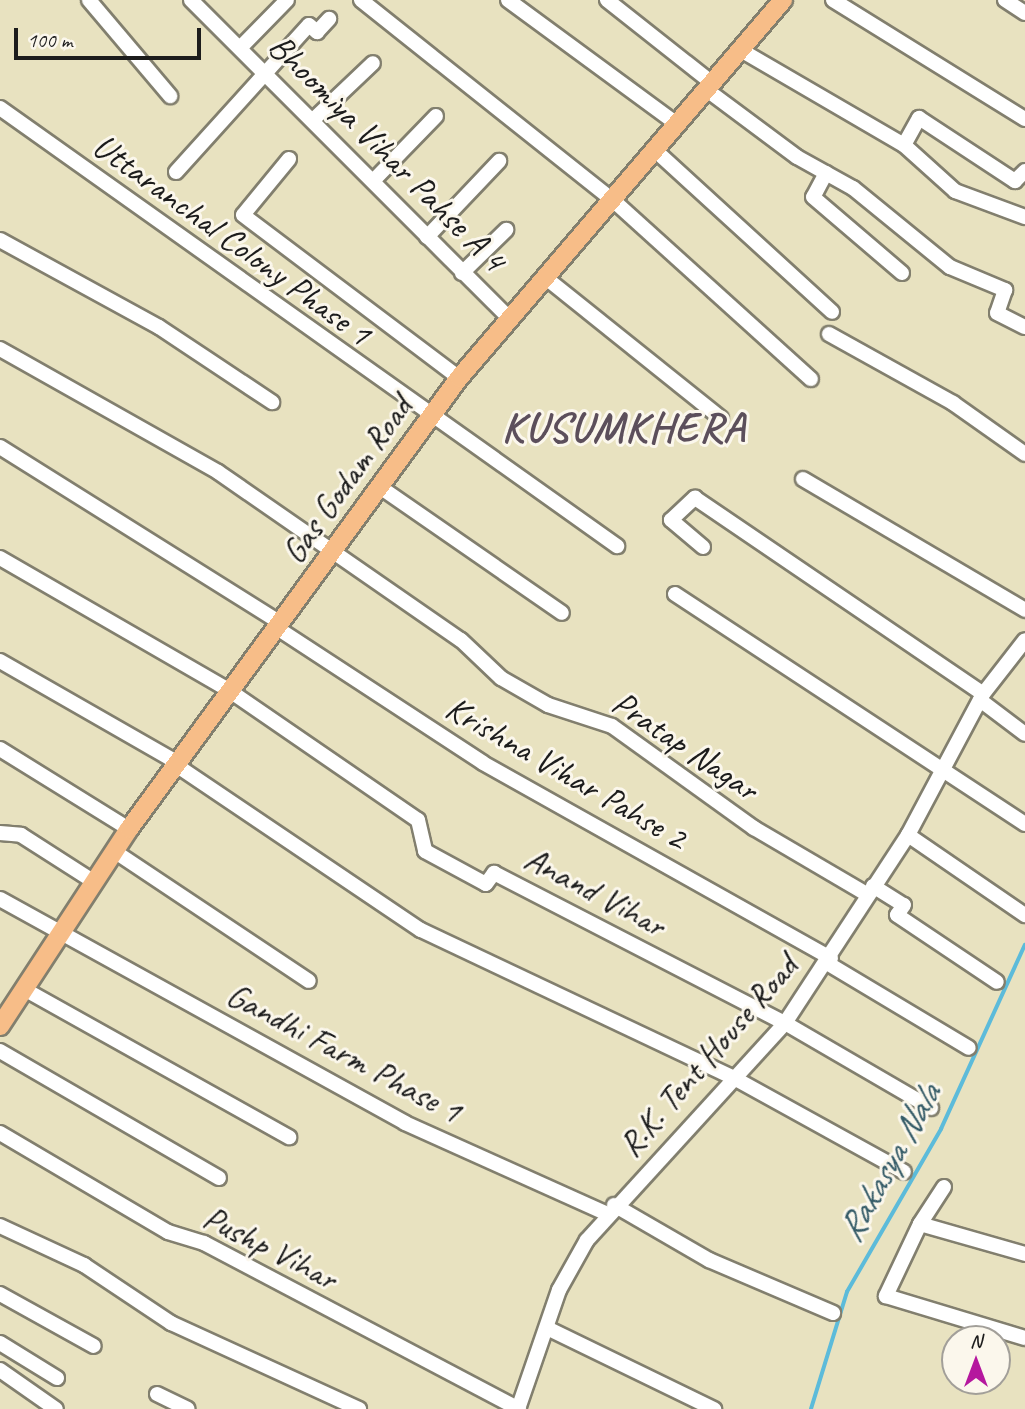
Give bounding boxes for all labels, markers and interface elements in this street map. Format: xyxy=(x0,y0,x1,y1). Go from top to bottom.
scale bar xyxy=(18,14,205,58)
street label: Bhoomiya Vihar Pahse A 4 xyxy=(260,26,514,280)
text: 100 m xyxy=(27,27,72,53)
street label: Uttaranchal Colony Phase 1 xyxy=(84,124,380,356)
street label: Gas Godam Road xyxy=(272,387,422,573)
district label: KUSUMKHERA xyxy=(503,403,745,453)
street label: Pratap Nagar xyxy=(604,682,766,810)
street label: Krishna Vihar Pahse 2 xyxy=(438,687,694,859)
street label: Anand Vihar xyxy=(518,838,672,946)
street label: R.K. Tent House Road xyxy=(609,946,807,1166)
street label: Gandhi Farm Phase 1 xyxy=(219,973,469,1133)
water label: Rakasya Nala xyxy=(828,1077,950,1249)
street label: Pushp Vihar xyxy=(196,1197,344,1299)
north arrow xyxy=(941,1325,1011,1395)
text: N xyxy=(970,1329,982,1353)

